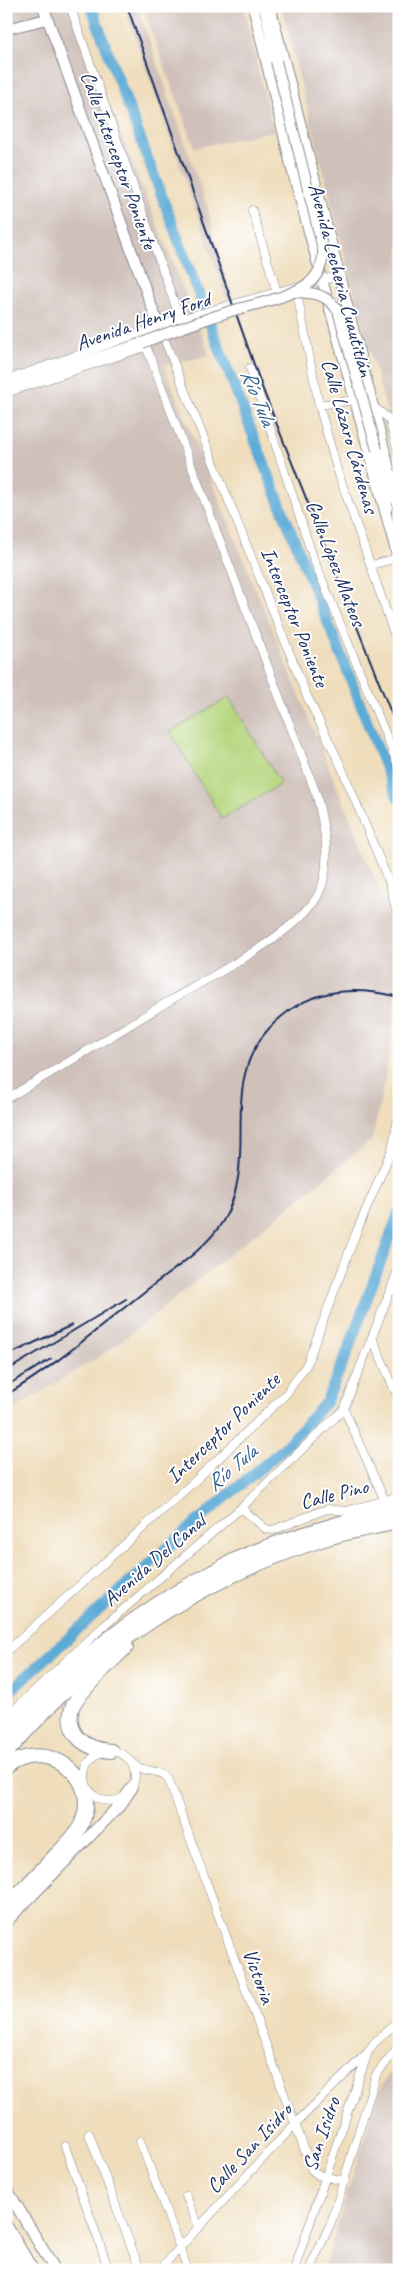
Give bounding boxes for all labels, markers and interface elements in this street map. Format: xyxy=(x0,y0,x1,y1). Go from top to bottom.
street label: Calle Interceptor Poniente xyxy=(75,68,164,253)
street label: Avenida Lecheria Cuautitlán xyxy=(303,181,379,380)
street label: Avenida Henry Ford xyxy=(73,285,217,356)
street label: Calle Lázaro Cárdenas xyxy=(316,356,385,518)
water label: Río Tula xyxy=(234,365,283,432)
street label: Calle López Mateos xyxy=(300,496,373,631)
street label: Interceptor Poniente xyxy=(255,543,336,693)
street label: Interceptor Poniente xyxy=(161,1366,287,1489)
water label: Río Tula xyxy=(200,1436,265,1497)
street label: Calle Pino xyxy=(297,1473,372,1515)
street label: Avenida Del Canal xyxy=(97,1506,213,1612)
street label: Victoria xyxy=(237,1945,282,2009)
street label: San Isidro xyxy=(296,2092,346,2174)
street label: Calle San Isidro xyxy=(201,2096,299,2199)

